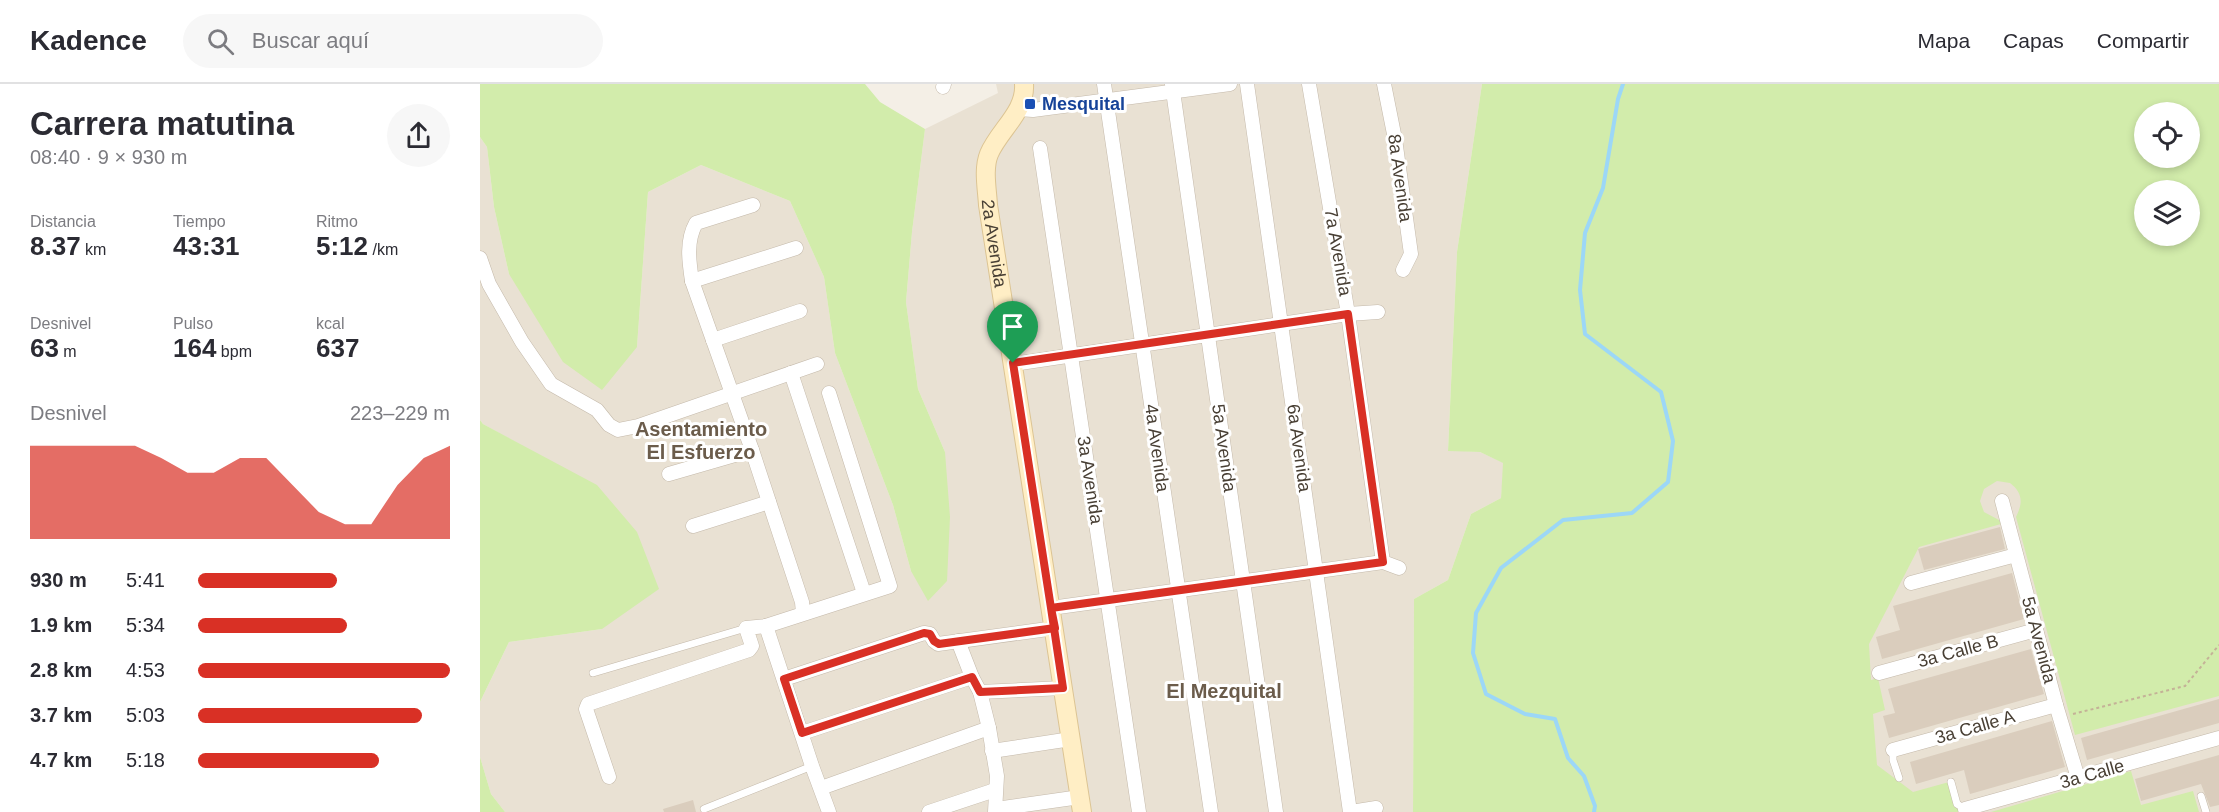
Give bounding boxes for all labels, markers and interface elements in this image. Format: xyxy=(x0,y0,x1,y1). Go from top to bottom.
search box xyxy=(183,14,603,68)
text: Kadence xyxy=(30,25,147,56)
icon: search xyxy=(204,25,237,58)
text: Buscar aquí xyxy=(252,28,369,53)
text: Mapa xyxy=(1918,29,1970,52)
text: Capas xyxy=(2003,29,2064,52)
text: Compartir xyxy=(2097,29,2189,52)
place label: Mesquital xyxy=(1042,94,1125,114)
marker: Mesquital xyxy=(1023,97,1037,111)
map controls xyxy=(2134,102,2200,246)
button: locate xyxy=(2134,102,2200,168)
button: share xyxy=(387,104,450,167)
text: Carrera matutina xyxy=(30,105,294,142)
street label: 8a Avenida xyxy=(1384,133,1416,224)
text: 08:40 · 9 × 930 m xyxy=(30,146,187,168)
button: layers xyxy=(2134,180,2200,246)
street label: 2a Avenida xyxy=(978,199,1011,290)
street label: 7a Avenida xyxy=(1320,207,1356,298)
text: Distancia xyxy=(30,213,96,230)
text: Tiempo xyxy=(173,213,226,230)
text: Ritmo xyxy=(316,213,358,230)
text: 8.37 xyxy=(30,231,81,261)
text: 43:31 xyxy=(173,231,240,261)
text: 5:12 xyxy=(316,231,368,261)
text: km xyxy=(81,241,106,258)
text: /km xyxy=(368,241,398,258)
pin xyxy=(987,301,1038,363)
icon: arrive xyxy=(996,310,1029,343)
text: Desnivel xyxy=(30,315,91,332)
text: Pulso xyxy=(173,315,213,332)
text: kcal xyxy=(316,315,344,332)
text: 63 xyxy=(30,333,59,363)
text: 164 xyxy=(173,333,216,363)
text: 637 xyxy=(316,333,359,363)
text: m xyxy=(59,343,77,360)
text: bpm xyxy=(216,343,252,360)
text: Desnivel xyxy=(30,402,107,424)
text: 223–229 m xyxy=(350,402,450,424)
street label: 4a Avenida xyxy=(1141,403,1173,494)
street label: 5a Avenida xyxy=(1208,403,1240,494)
street label: 6a Avenida xyxy=(1283,403,1315,494)
district label: Asentamiento El Esfuerzo xyxy=(635,418,767,463)
street label: 3a Avenida xyxy=(1073,435,1107,526)
text: 930 m xyxy=(30,569,87,591)
text: 5:41 xyxy=(126,569,165,591)
street label: 5a Avenida xyxy=(2018,595,2060,686)
text: 1.9 km xyxy=(30,614,92,636)
text: 5:34 xyxy=(126,614,165,636)
street label: 3a Calle B xyxy=(1915,631,2001,671)
text: 2.8 km xyxy=(30,659,92,681)
text: 4:53 xyxy=(126,659,165,681)
district label: El Mezquital xyxy=(1166,680,1282,702)
text: 3.7 km xyxy=(30,704,92,726)
text: 5:03 xyxy=(126,704,165,726)
street label: 3a Calle A xyxy=(1933,706,2017,748)
text: 4.7 km xyxy=(30,749,92,771)
text: 5:18 xyxy=(126,749,165,771)
street label: 3a Calle xyxy=(2057,755,2127,793)

